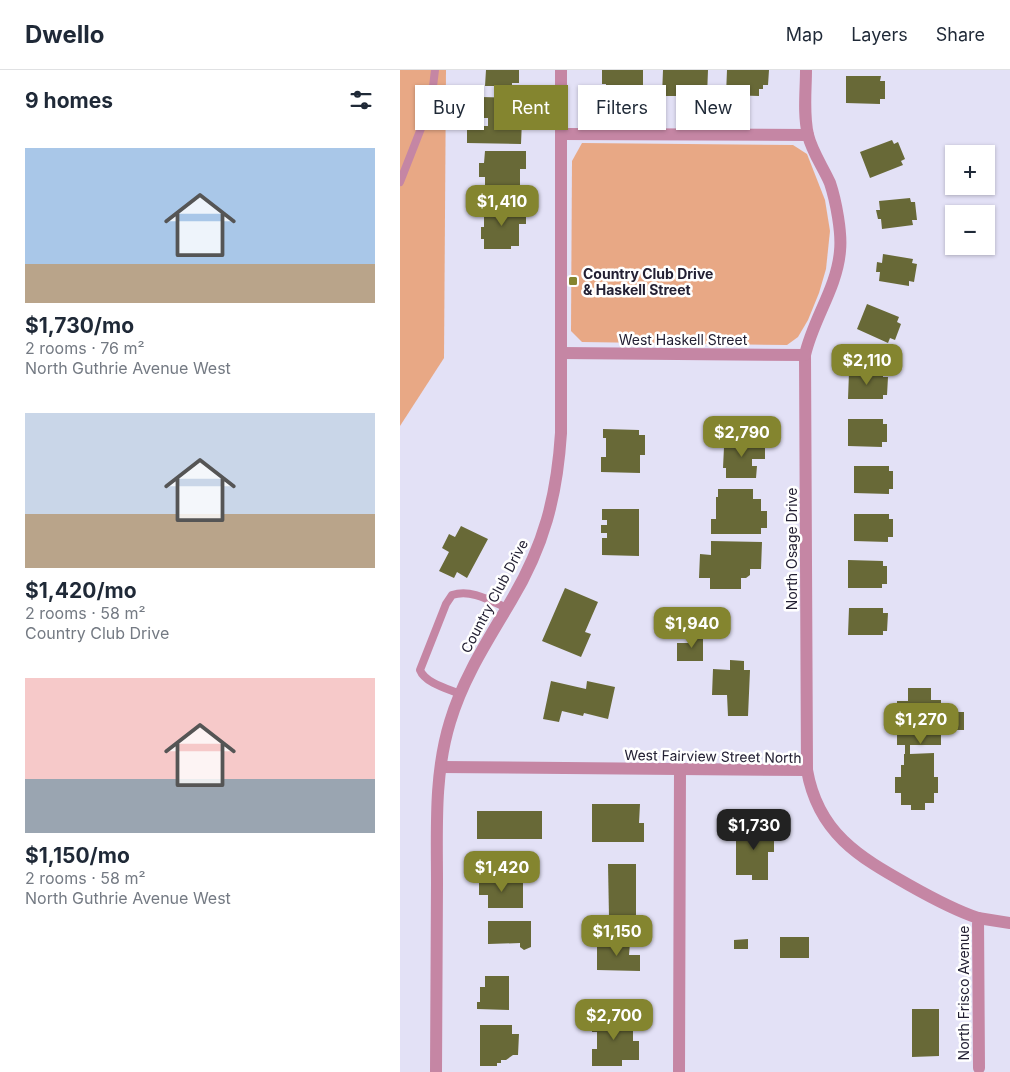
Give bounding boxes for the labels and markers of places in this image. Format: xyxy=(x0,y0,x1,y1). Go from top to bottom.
pin: $1,410 xyxy=(461,184,543,227)
place label: Country Club Drive & Haskell Street xyxy=(583,265,713,298)
marker: Country Club Drive & Haskell Street xyxy=(567,275,579,287)
pin: $2,110 xyxy=(826,344,908,386)
pin: $2,790 xyxy=(701,416,783,458)
pin: $1,940 xyxy=(651,606,733,649)
pin: $1,270 xyxy=(880,702,962,745)
pin: $1,730 xyxy=(713,808,795,851)
pin: $1,420 xyxy=(461,850,543,893)
pin: $1,150 xyxy=(576,914,658,957)
pin: $2,700 xyxy=(573,998,655,1041)

